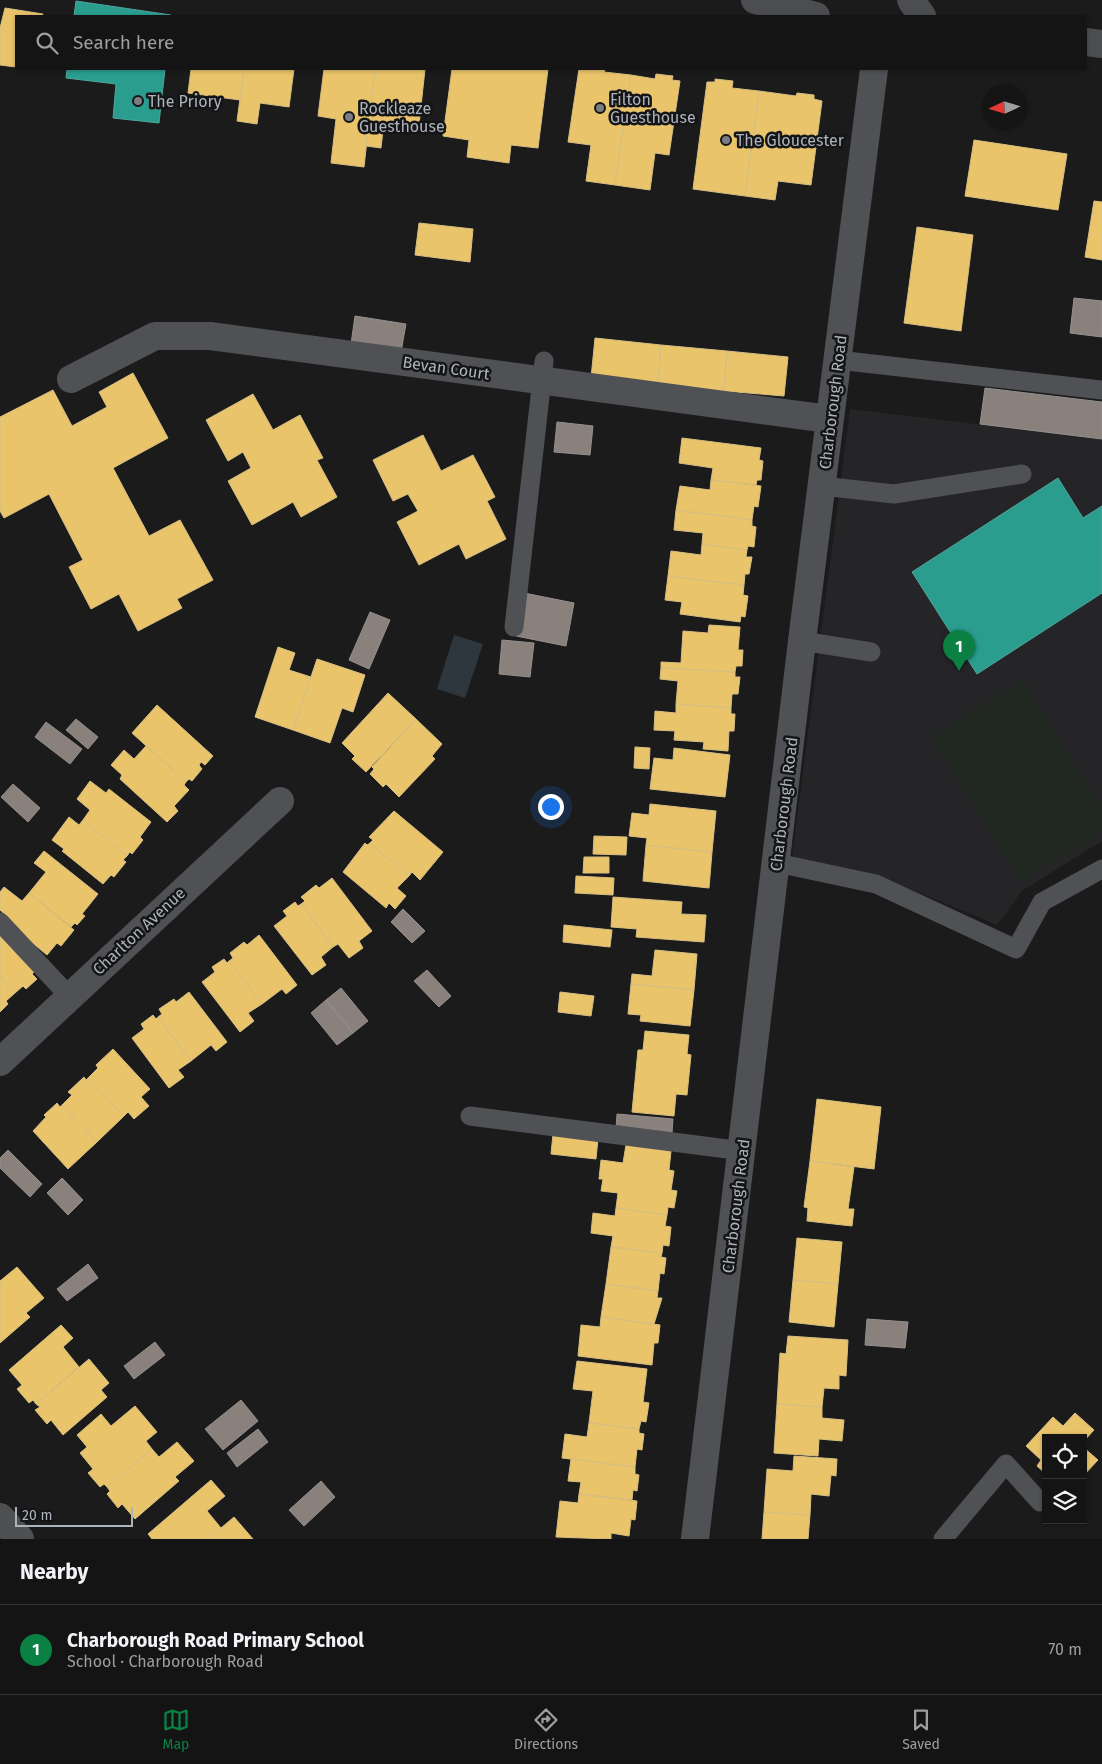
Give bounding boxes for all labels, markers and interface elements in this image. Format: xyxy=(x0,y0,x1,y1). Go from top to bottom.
search box xyxy=(15,15,1087,70)
icon: search xyxy=(33,29,61,57)
text: Search here xyxy=(73,31,174,54)
north arrow xyxy=(982,85,1027,130)
place label: Filton Guesthouse xyxy=(610,90,696,127)
place label: The Priory xyxy=(148,92,222,111)
marker: The Priory xyxy=(132,95,144,107)
place label: Rockleaze Guesthouse xyxy=(359,99,445,136)
marker: Filton Guesthouse xyxy=(594,102,606,114)
marker: Rockleaze Guesthouse xyxy=(343,111,355,123)
place label: The Gloucester xyxy=(736,131,845,150)
marker: The Gloucester xyxy=(720,134,732,146)
street label: Charborough Road xyxy=(815,334,851,470)
street label: Bevan Court xyxy=(401,352,491,384)
pin: 1 xyxy=(943,630,975,671)
street label: Charborough Road xyxy=(766,736,802,872)
your location xyxy=(538,794,564,820)
street label: Charlton Avenue xyxy=(89,883,189,979)
street label: Charborough Road xyxy=(718,1138,754,1274)
map controls xyxy=(1042,1434,1087,1524)
button: locate xyxy=(1042,1434,1087,1479)
button: layers xyxy=(1042,1479,1087,1524)
scale bar xyxy=(15,1504,132,1527)
text: 20 m xyxy=(22,1507,52,1524)
text: Nearby xyxy=(20,1559,88,1585)
text: Charborough Road Primary School xyxy=(67,1629,364,1652)
text: 1 xyxy=(32,1640,40,1659)
text: 70 m xyxy=(1048,1640,1082,1659)
text: School · Charborough Road xyxy=(67,1652,264,1671)
tab: Map xyxy=(162,1706,190,1753)
tab: Directions xyxy=(514,1706,578,1753)
tab: Saved xyxy=(902,1706,940,1753)

